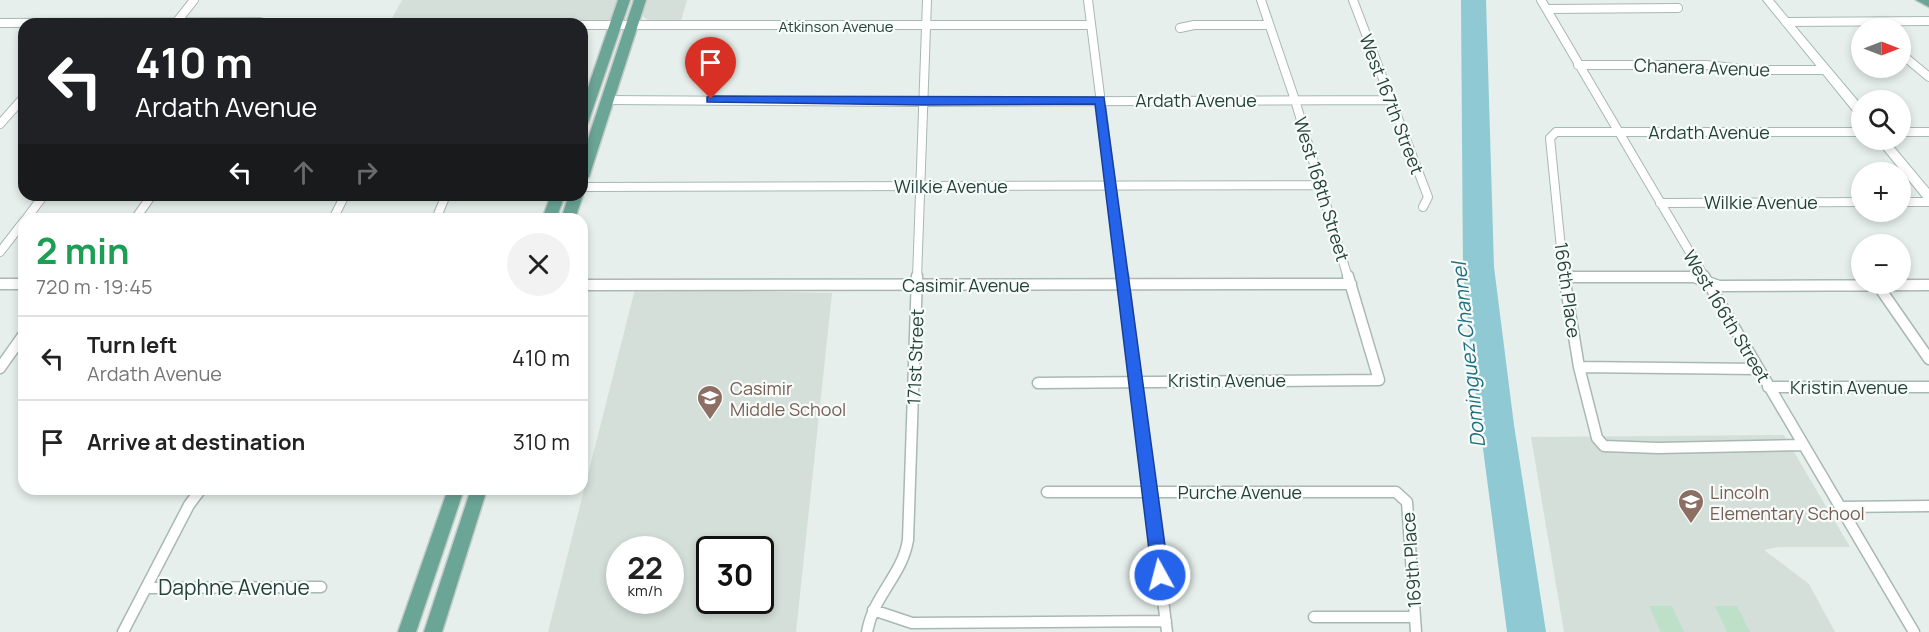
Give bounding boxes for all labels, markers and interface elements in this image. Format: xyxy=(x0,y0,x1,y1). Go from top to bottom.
street label: Atkinson Avenue xyxy=(778,16,894,37)
north arrow xyxy=(1851,18,1911,78)
map controls xyxy=(1851,18,1911,294)
street label: West 167th Street xyxy=(1354,31,1430,177)
text: 410 m xyxy=(135,33,253,91)
pin xyxy=(685,37,736,99)
icon: left xyxy=(36,42,114,120)
icon: arrive xyxy=(694,46,727,79)
street label: Chanera Avenue xyxy=(1634,53,1770,81)
text: Ardath Avenue xyxy=(135,88,317,125)
street label: Ardath Avenue xyxy=(1135,88,1257,112)
button: search xyxy=(1851,90,1911,150)
street label: West 168th Street xyxy=(1289,114,1355,264)
street label: Ardath Avenue xyxy=(1648,120,1770,144)
icon: left xyxy=(224,156,257,189)
icon: ahead xyxy=(287,156,320,189)
icon: right xyxy=(350,156,383,189)
button: + xyxy=(1851,162,1911,222)
street label: Wilkie Avenue xyxy=(894,174,1008,198)
street label: Wilkie Avenue xyxy=(1704,190,1818,214)
text: 2 min xyxy=(36,226,130,275)
button: close xyxy=(507,233,570,296)
button: − xyxy=(1851,234,1911,294)
street label: 166th Place xyxy=(1549,241,1587,339)
street label: West 166th Street xyxy=(1678,245,1776,387)
water label: Dominguez Channel xyxy=(1445,259,1491,449)
text: 720 m · 19:45 xyxy=(36,273,153,300)
street label: Casimir Avenue xyxy=(902,273,1030,297)
street label: 171st Street xyxy=(901,309,929,405)
text: Turn left xyxy=(87,330,177,360)
icon: left xyxy=(36,342,69,375)
text: 410 m xyxy=(512,343,570,373)
text: Ardath Avenue xyxy=(87,360,222,387)
street label: Kristin Avenue xyxy=(1168,368,1286,392)
street label: Kristin Avenue xyxy=(1790,375,1908,399)
place label: Casimir Middle School xyxy=(730,376,846,421)
school or university icon: Casimir Middle School xyxy=(695,383,725,421)
icon: arrive xyxy=(36,426,69,459)
text: Arrive at destination xyxy=(87,427,305,457)
text: 310 m xyxy=(513,427,570,457)
street label: Purche Avenue xyxy=(1178,480,1302,504)
place label: Lincoln Elementary School xyxy=(1710,480,1865,525)
school or university icon: Lincoln Elementary School xyxy=(1676,487,1706,525)
street label: 169th Place xyxy=(1396,511,1426,609)
speed limit sign: 30 xyxy=(696,536,774,614)
position arrow xyxy=(1128,543,1192,607)
text: 22 xyxy=(627,547,663,588)
street label: Daphne Avenue xyxy=(158,573,310,601)
text: km/h xyxy=(628,580,662,601)

